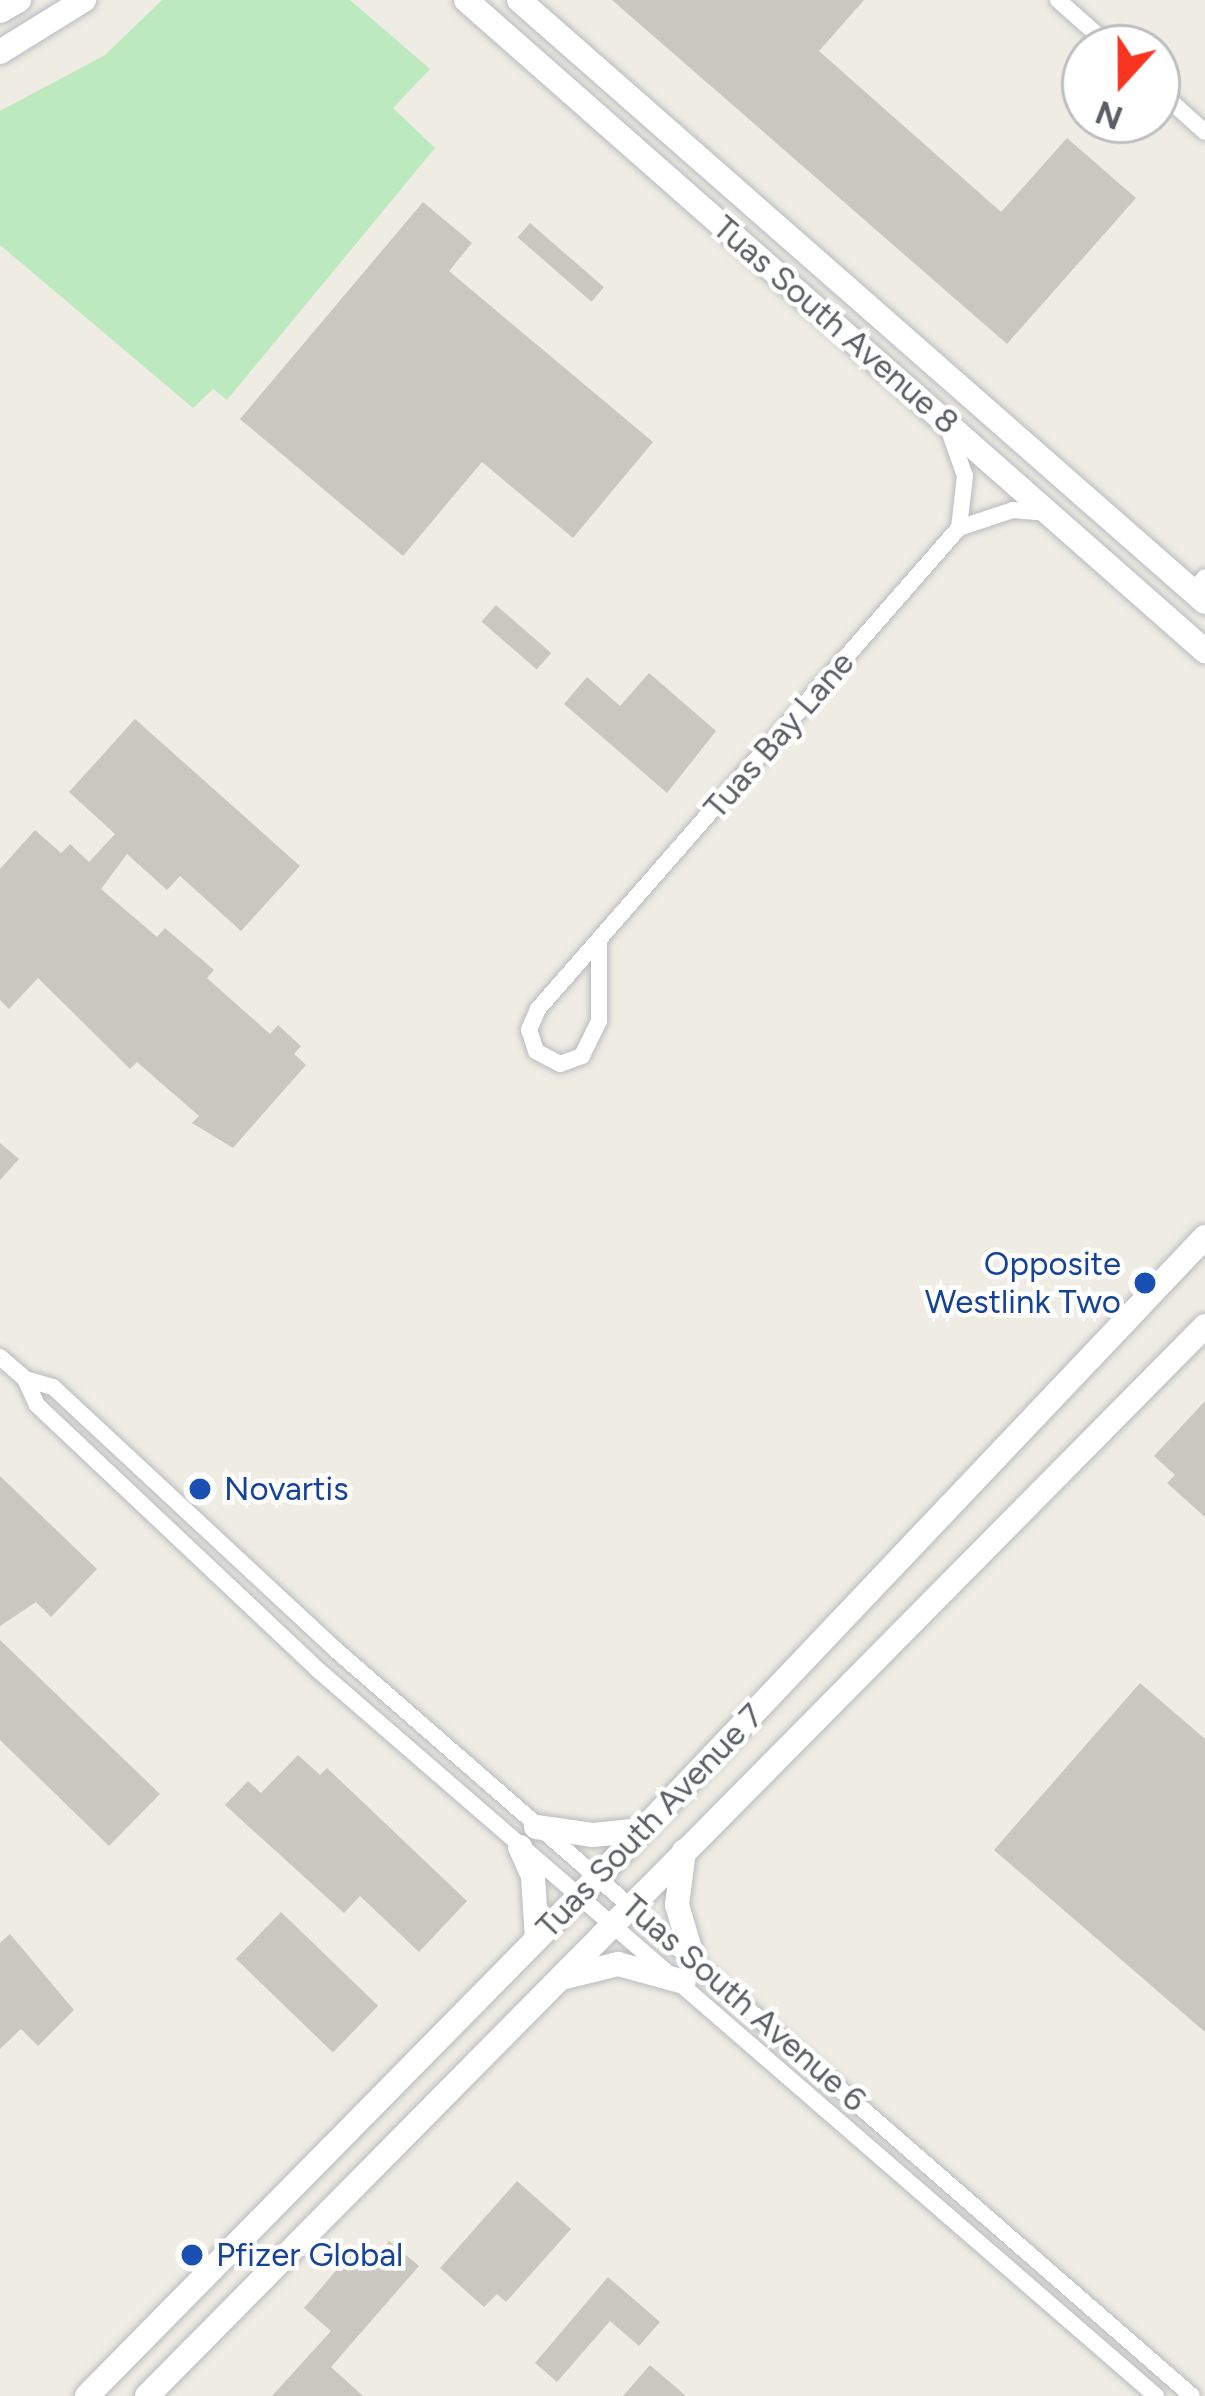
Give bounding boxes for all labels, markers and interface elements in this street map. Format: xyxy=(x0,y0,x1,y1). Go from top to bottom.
north arrow xyxy=(1061,24,1181,144)
text: N xyxy=(1090,93,1128,138)
street label: Tuas South Avenue 8 xyxy=(705,208,967,442)
street label: Tuas Bay Lane xyxy=(696,643,862,827)
place label: Opposite Westlink Two xyxy=(925,1244,1121,1322)
marker: Opposite Westlink Two xyxy=(1132,1270,1158,1296)
place label: Novartis xyxy=(224,1469,349,1509)
marker: Novartis xyxy=(187,1476,213,1502)
street label: Tuas South Avenue 7 xyxy=(528,1696,772,1946)
street label: Tuas South Avenue 6 xyxy=(614,1886,874,2120)
place label: Pfizer Global xyxy=(216,2235,403,2275)
marker: Pfizer Global xyxy=(179,2242,205,2268)

